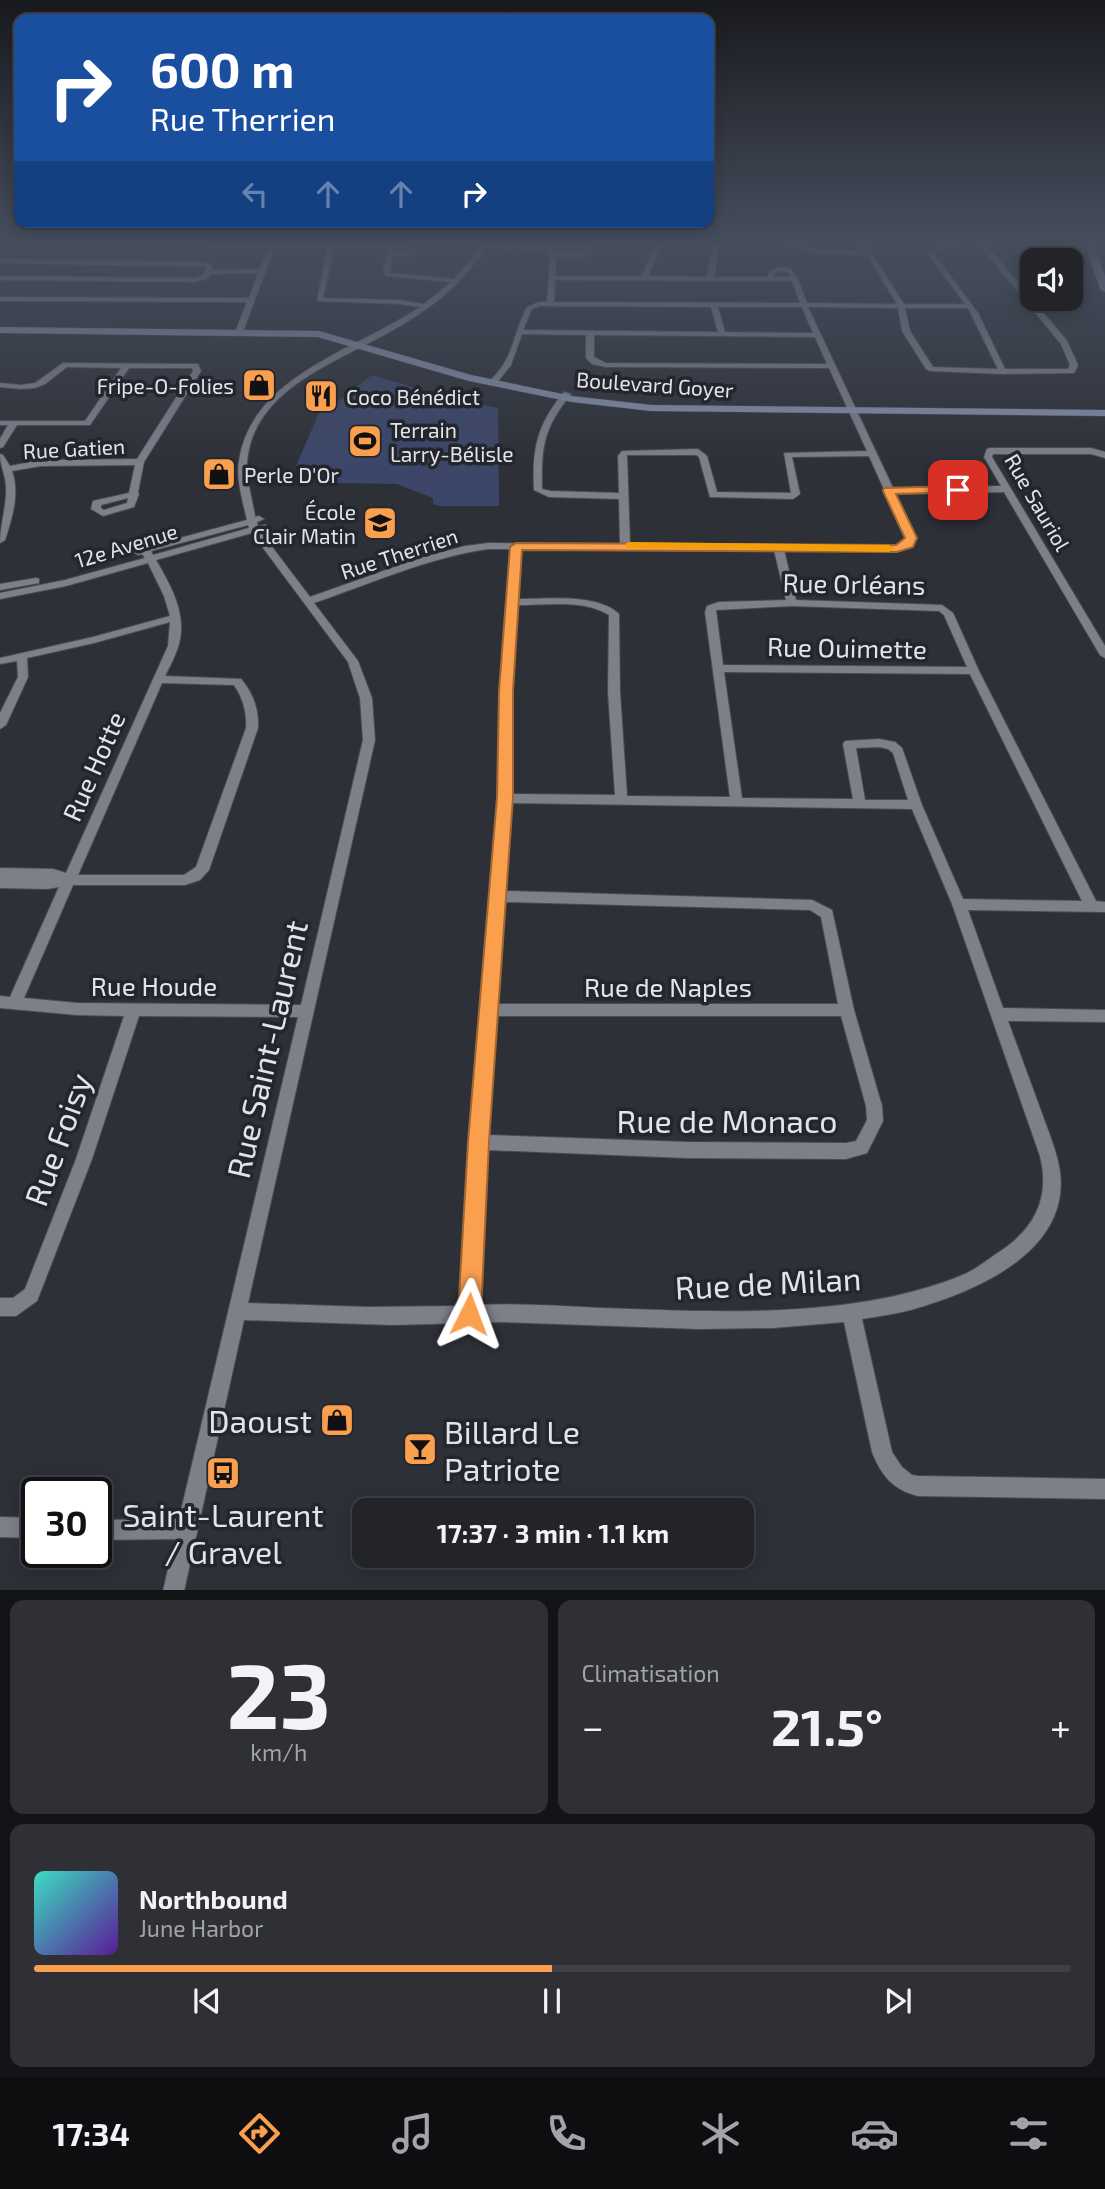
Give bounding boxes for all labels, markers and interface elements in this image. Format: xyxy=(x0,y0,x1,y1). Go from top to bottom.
text: 600 m xyxy=(150,39,295,98)
icon: right xyxy=(35,42,126,133)
text: Rue Therrien xyxy=(150,99,335,137)
icon: left xyxy=(236,175,274,213)
icon: ahead xyxy=(309,175,347,213)
icon: ahead xyxy=(382,175,420,213)
icon: right xyxy=(455,175,493,213)
map controls xyxy=(1020,248,1083,311)
button: sound xyxy=(1020,248,1083,311)
shop icon: Fripe-O-Folies xyxy=(240,366,278,404)
street label: Boulevard Goyer xyxy=(576,366,735,402)
place label: Fripe-O-Folies xyxy=(97,373,234,398)
restaurant icon: Coco Bénédict xyxy=(302,377,340,415)
place label: Coco Bénédict xyxy=(346,384,480,409)
place label: Terrain Larry-Bélisle xyxy=(390,417,514,466)
sports icon: Terrain Larry-Bélisle xyxy=(346,422,384,460)
street label: Rue Gatien xyxy=(22,433,126,463)
street label: Rue Sauriol xyxy=(1000,449,1076,556)
shop icon: Perle D'Or xyxy=(200,455,238,493)
pin xyxy=(928,460,988,520)
place label: Perle D'Or xyxy=(244,462,340,487)
icon: arrive xyxy=(939,471,977,509)
place label: École Clair Matin xyxy=(253,499,356,548)
school or university icon: École Clair Matin xyxy=(361,504,399,542)
street label: 12e Avenue xyxy=(72,518,180,572)
street label: Rue Therrien xyxy=(337,522,461,584)
street label: Rue Orléans xyxy=(782,566,926,600)
street label: Rue Ouimette xyxy=(767,630,927,664)
street label: Rue Hotte xyxy=(55,706,131,826)
street label: Rue Saint-Laurent xyxy=(218,916,314,1182)
street label: Rue Houde xyxy=(91,970,217,1001)
street label: Rue de Naples xyxy=(584,971,752,1002)
street label: Rue Foisy xyxy=(15,1067,99,1210)
street label: Rue de Monaco xyxy=(617,1101,837,1139)
street label: Rue de Milan xyxy=(674,1258,862,1306)
position arrow xyxy=(432,1277,506,1351)
place label: Daoust xyxy=(208,1401,312,1439)
shop icon: Daoust xyxy=(318,1401,356,1439)
place label: Billard Le Patriote xyxy=(444,1412,580,1487)
bar icon: Billard Le Patriote xyxy=(401,1430,439,1468)
bus stop icon: Saint-Laurent / Gravel xyxy=(204,1454,242,1492)
speed limit sign: 30 xyxy=(21,1477,112,1568)
place label: Saint-Laurent / Gravel xyxy=(122,1495,324,1570)
text: 17:37 · 3 min · 1.1 km xyxy=(437,1517,669,1548)
text: 23 xyxy=(227,1638,331,1747)
text: Climatisation xyxy=(582,1659,720,1687)
text: 21.5° xyxy=(771,1694,883,1756)
text: − xyxy=(582,1703,604,1749)
text: + xyxy=(1050,1703,1071,1749)
text: km/h xyxy=(250,1738,307,1766)
text: Northbound xyxy=(139,1883,288,1914)
text: June Harbor xyxy=(139,1914,263,1942)
icon: previous xyxy=(188,1982,226,2020)
icon: pause xyxy=(533,1982,571,2020)
icon: next xyxy=(879,1982,917,2020)
icon: directions xyxy=(235,2109,284,2158)
icon: music xyxy=(388,2109,437,2158)
icon: phone xyxy=(542,2109,591,2158)
icon: climate xyxy=(696,2109,745,2158)
icon: car xyxy=(850,2109,899,2158)
icon: filters xyxy=(1004,2109,1053,2158)
text: 17:34 xyxy=(52,2114,130,2152)

